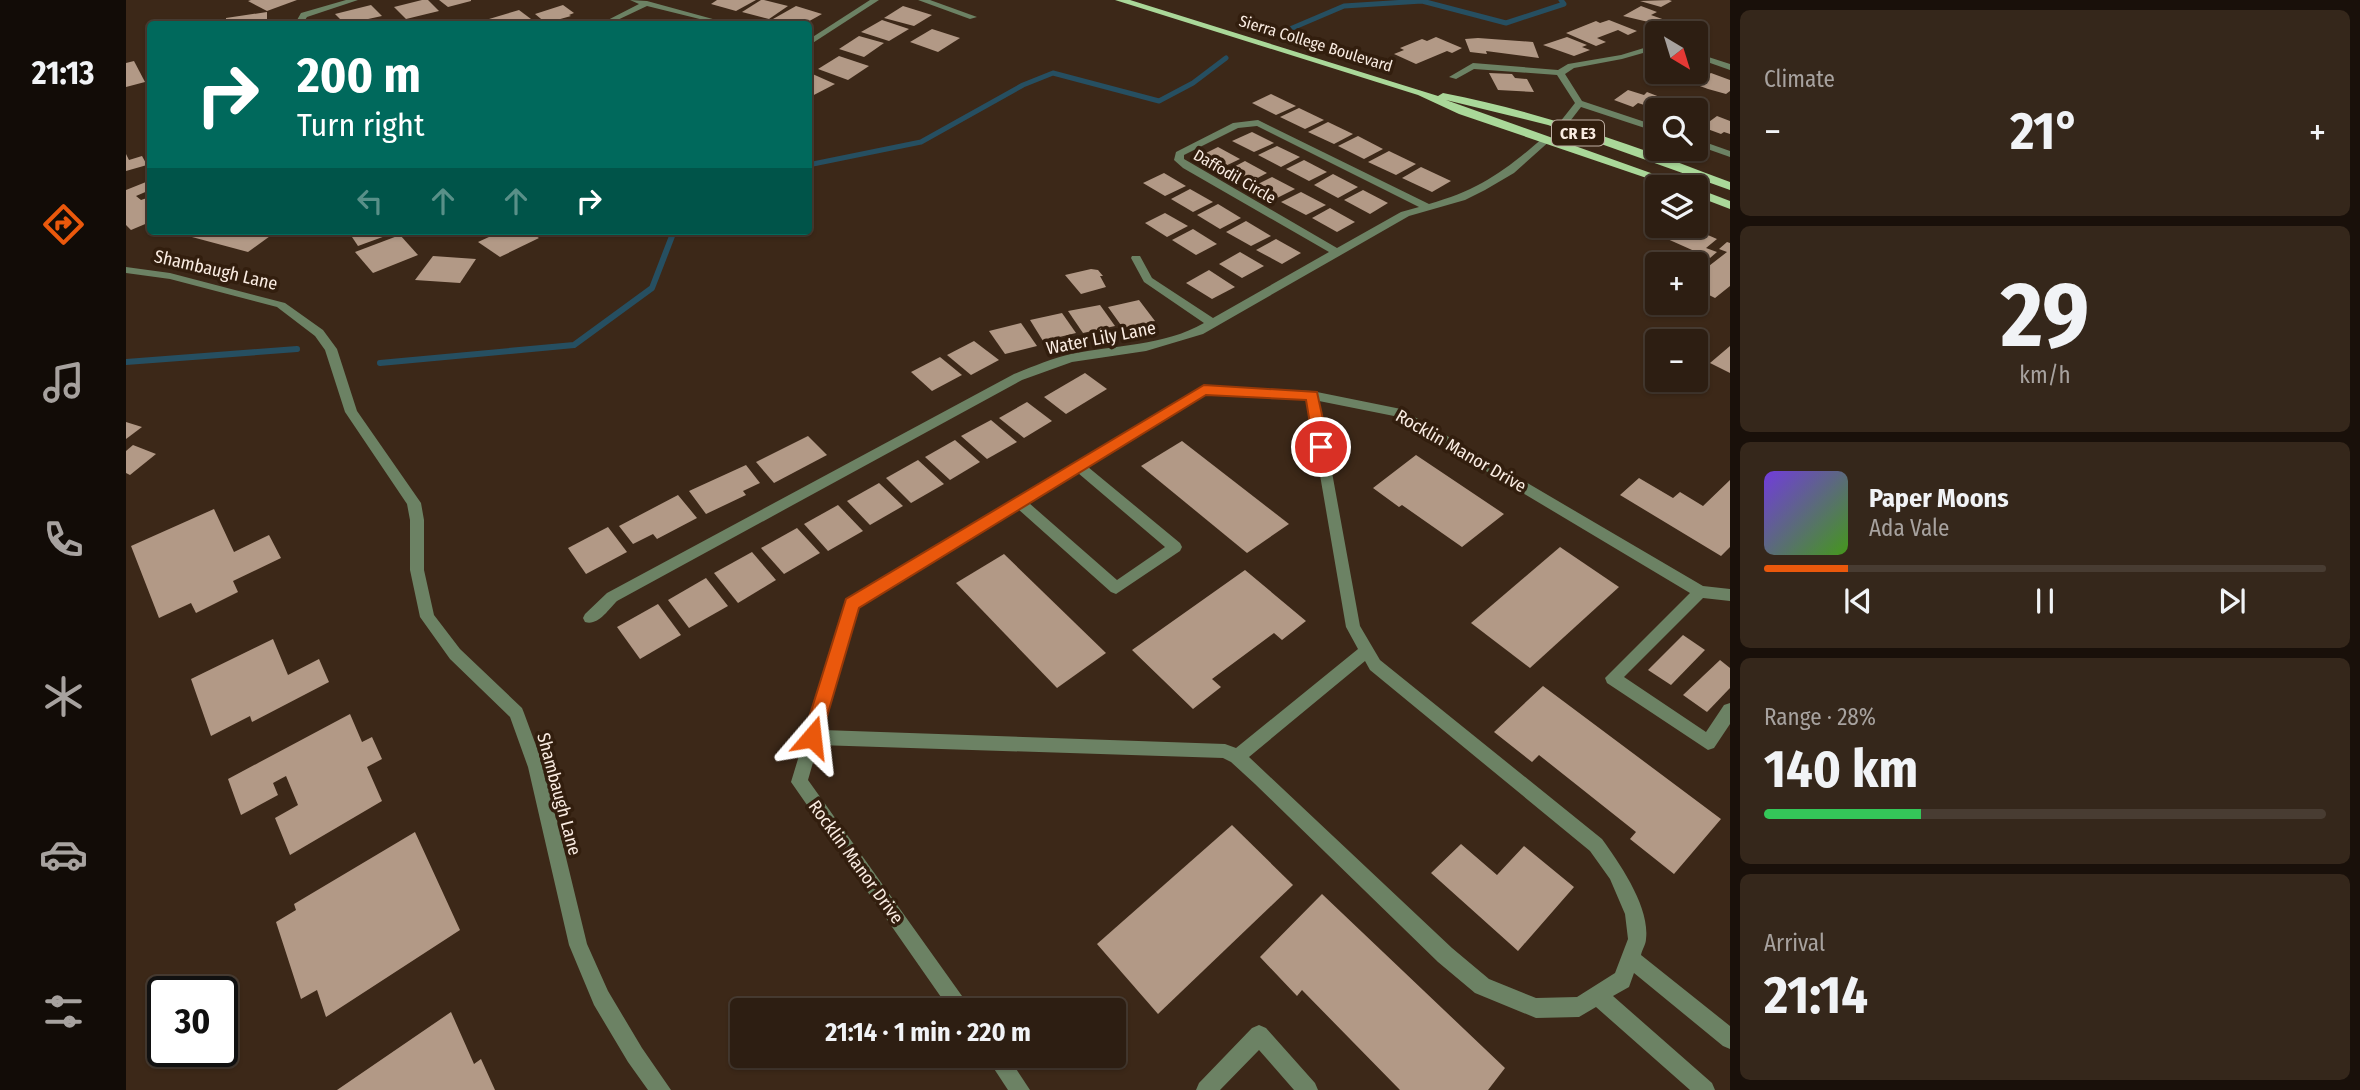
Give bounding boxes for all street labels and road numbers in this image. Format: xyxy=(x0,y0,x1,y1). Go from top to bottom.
street label: Sierra College Boulevard xyxy=(1237,11,1395,76)
road number: CR E3 xyxy=(1552,120,1604,146)
street label: Daffodil Circle xyxy=(1190,145,1279,208)
street label: Shambaugh Lane xyxy=(152,245,280,295)
street label: Water Lily Lane xyxy=(1044,317,1158,359)
street label: Rocklin Manor Drive xyxy=(1392,405,1530,497)
street label: Shambaugh Lane xyxy=(532,730,586,858)
street label: Rocklin Manor Drive xyxy=(804,796,908,928)

